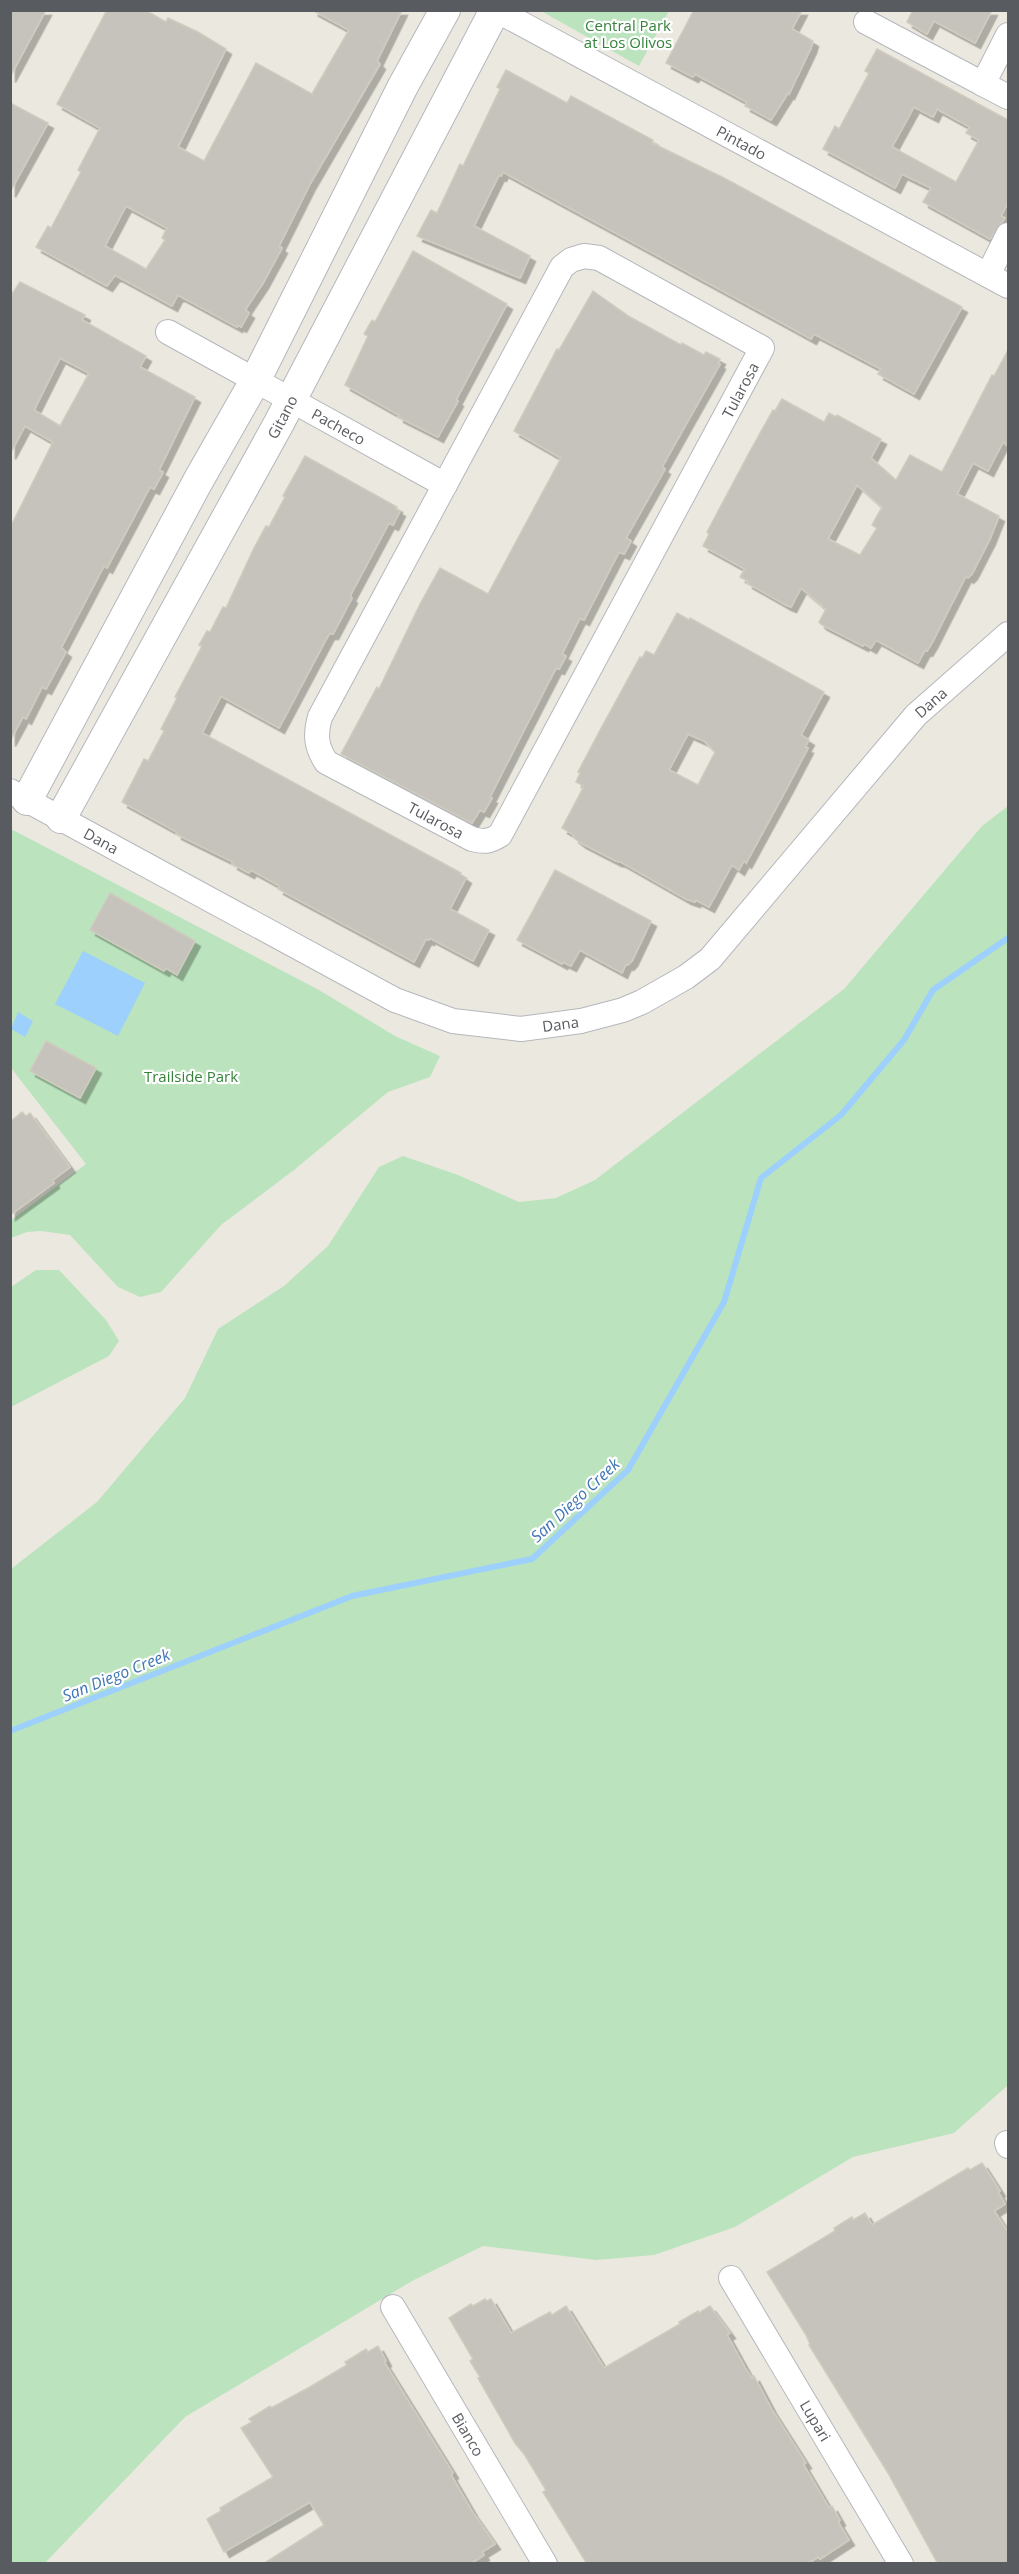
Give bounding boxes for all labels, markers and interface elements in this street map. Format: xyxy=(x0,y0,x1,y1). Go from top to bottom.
park label: Central Park at Los Olivos xyxy=(584,15,672,52)
street label: Pintado xyxy=(713,121,770,164)
street label: Tularosa xyxy=(717,359,763,421)
street label: Gitano xyxy=(262,392,302,442)
street label: Pacheco xyxy=(308,403,369,449)
street label: Dana xyxy=(910,683,951,722)
street label: Tularosa xyxy=(405,797,467,843)
street label: Dana xyxy=(80,823,122,858)
street label: Dana xyxy=(541,1011,580,1036)
park label: Trailside Park xyxy=(144,1066,238,1086)
water label: San Diego Creek xyxy=(526,1452,625,1547)
water label: San Diego Creek xyxy=(59,1643,174,1707)
street label: Lupari xyxy=(796,2396,836,2445)
street label: Bianco xyxy=(448,2409,489,2460)

